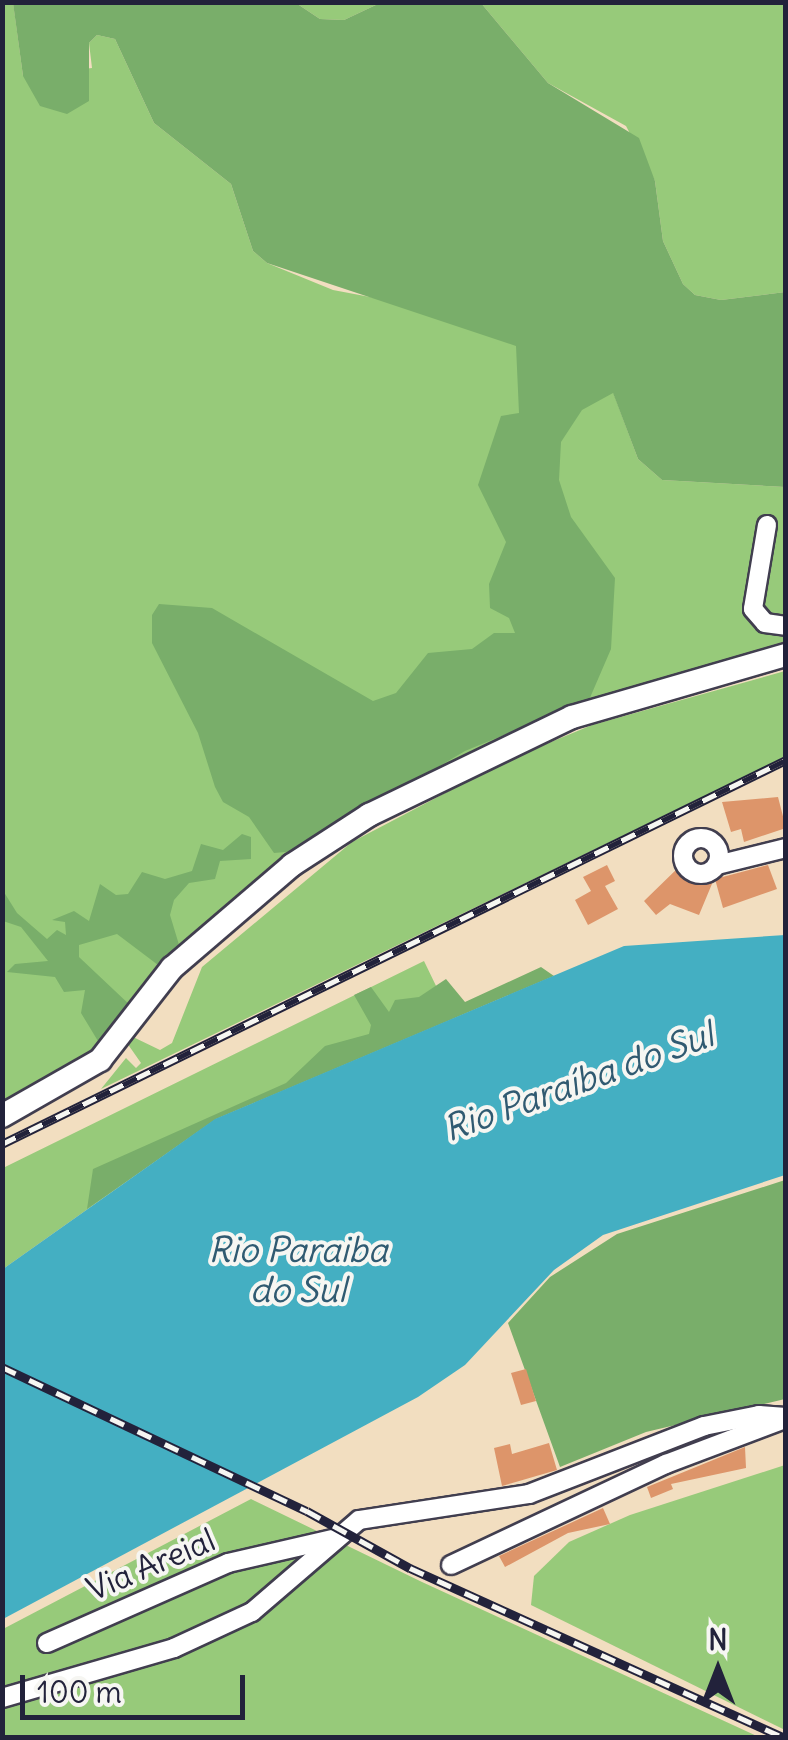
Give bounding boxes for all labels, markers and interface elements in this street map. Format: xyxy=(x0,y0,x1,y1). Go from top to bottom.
water label: Rio Paraíba do Sul xyxy=(437,1013,719,1149)
water label: Rio Paraiba do Sul xyxy=(208,1228,388,1310)
street label: Via Areial xyxy=(81,1521,221,1609)
north arrow xyxy=(668,1620,768,1720)
text: N xyxy=(708,1622,728,1658)
scale bar xyxy=(25,1655,250,1717)
text: 100 m xyxy=(37,1673,122,1711)

